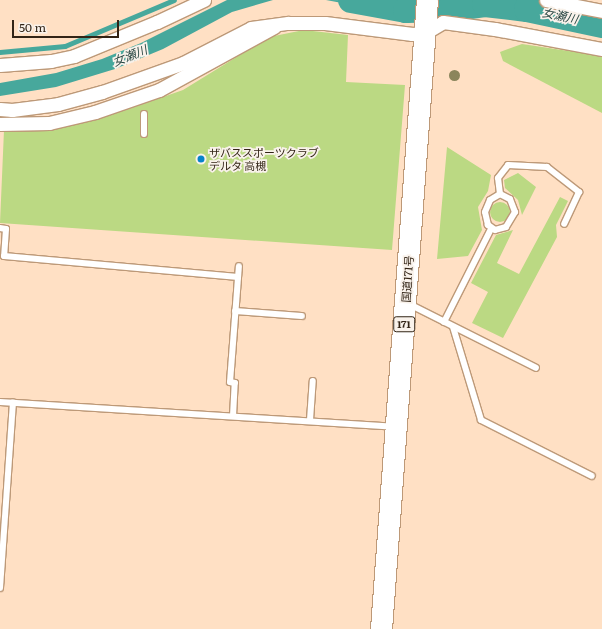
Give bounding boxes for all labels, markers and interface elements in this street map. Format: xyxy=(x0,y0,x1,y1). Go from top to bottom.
water label: 女瀬川 xyxy=(541,5,579,27)
scale bar xyxy=(14,12,121,38)
text: 50 m xyxy=(19,18,46,36)
water label: 女瀬川 xyxy=(111,43,149,69)
place label: ザバススポーツクラブ デルタ 高槻 xyxy=(209,146,319,172)
marker: ザバススポーツクラブ デルタ 高槻 xyxy=(196,154,206,164)
street label: 国道171号 xyxy=(399,255,415,303)
road number: 171 xyxy=(393,316,415,332)

